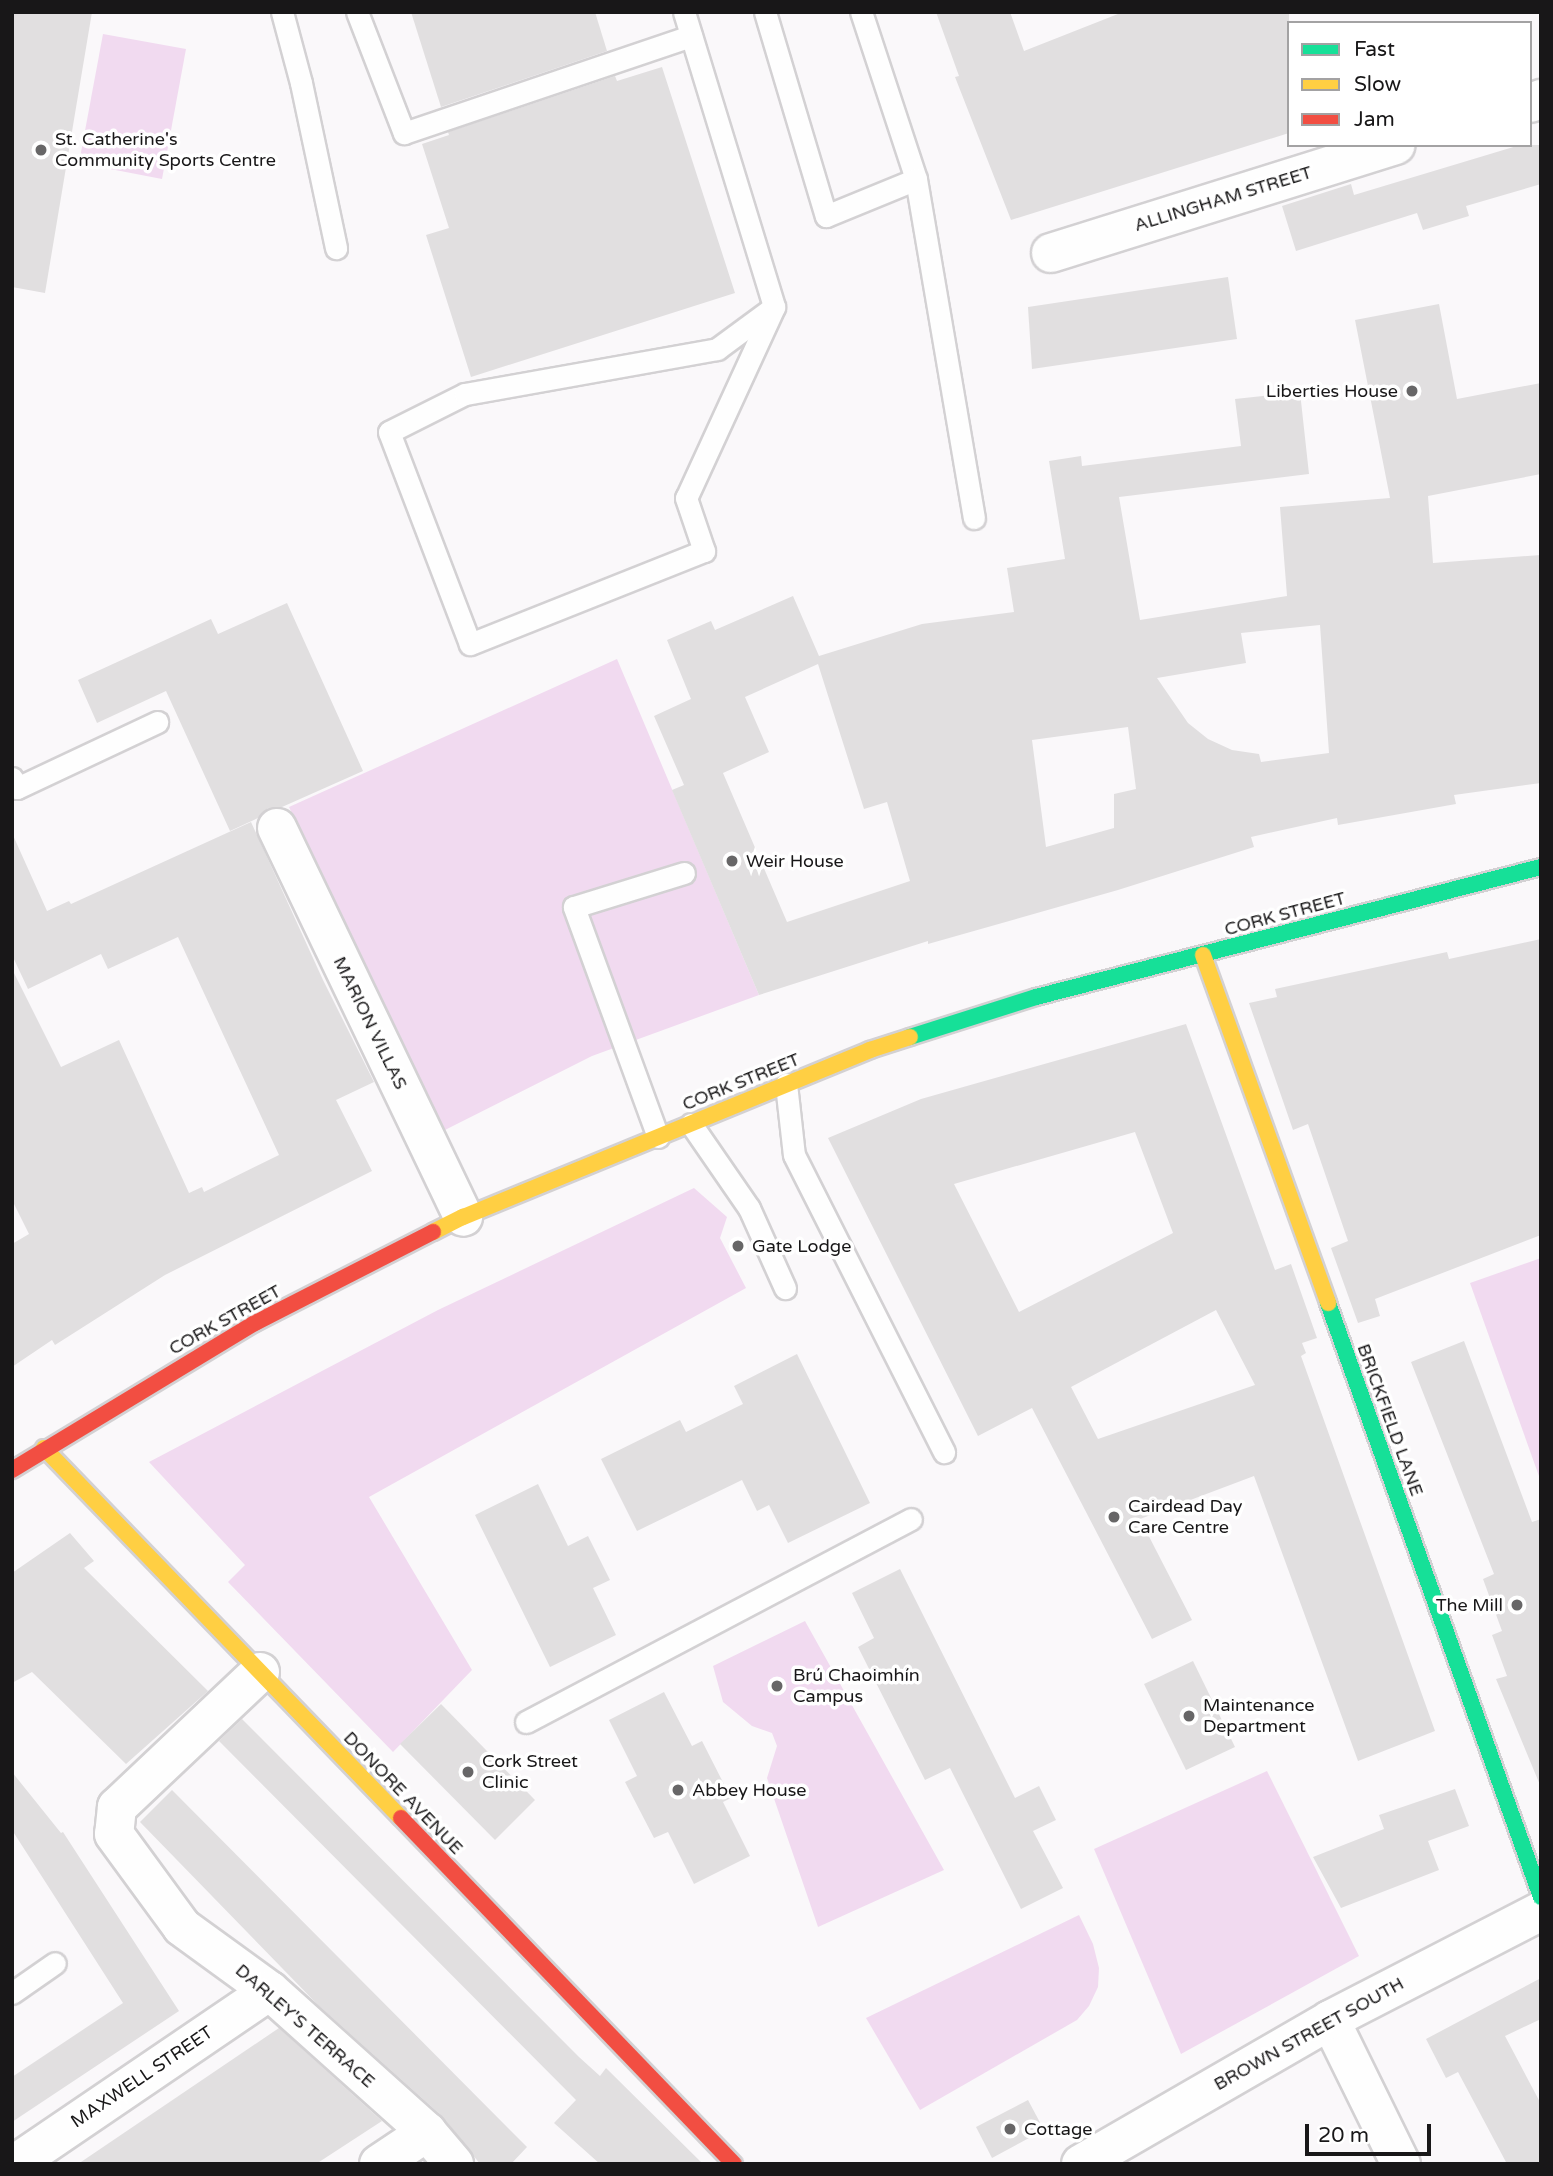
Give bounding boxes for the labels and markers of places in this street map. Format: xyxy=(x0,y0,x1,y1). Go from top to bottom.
place label: St. Catherine's Community Sports Centre xyxy=(55,129,276,172)
marker: St. Catherine's Community Sports Centre xyxy=(33,142,49,158)
place label: Liberties House xyxy=(1266,380,1398,402)
marker: Liberties House xyxy=(1404,383,1420,399)
place label: Weir House xyxy=(746,850,844,872)
marker: Weir House xyxy=(724,853,740,869)
place label: Gate Lodge xyxy=(752,1235,851,1257)
marker: Gate Lodge xyxy=(730,1238,746,1254)
place label: Cairdead Day Care Centre xyxy=(1128,1496,1242,1538)
marker: Cairdead Day Care Centre xyxy=(1106,1509,1122,1525)
place label: The Mill xyxy=(1436,1594,1503,1616)
marker: The Mill xyxy=(1509,1597,1525,1613)
place label: Brú Chaoimhín Campus xyxy=(793,1665,920,1708)
marker: Brú Chaoimhín Campus xyxy=(767,1676,787,1696)
place label: Maintenance Department xyxy=(1203,1695,1314,1738)
marker: Maintenance Department xyxy=(1181,1708,1197,1724)
place label: Cork Street Clinic xyxy=(482,1751,578,1794)
marker: Cork Street Clinic xyxy=(460,1764,476,1780)
place label: Abbey House xyxy=(692,1779,807,1801)
marker: Abbey House xyxy=(670,1782,686,1798)
place label: Cottage xyxy=(1024,2118,1093,2140)
marker: Cottage xyxy=(1002,2121,1018,2137)

